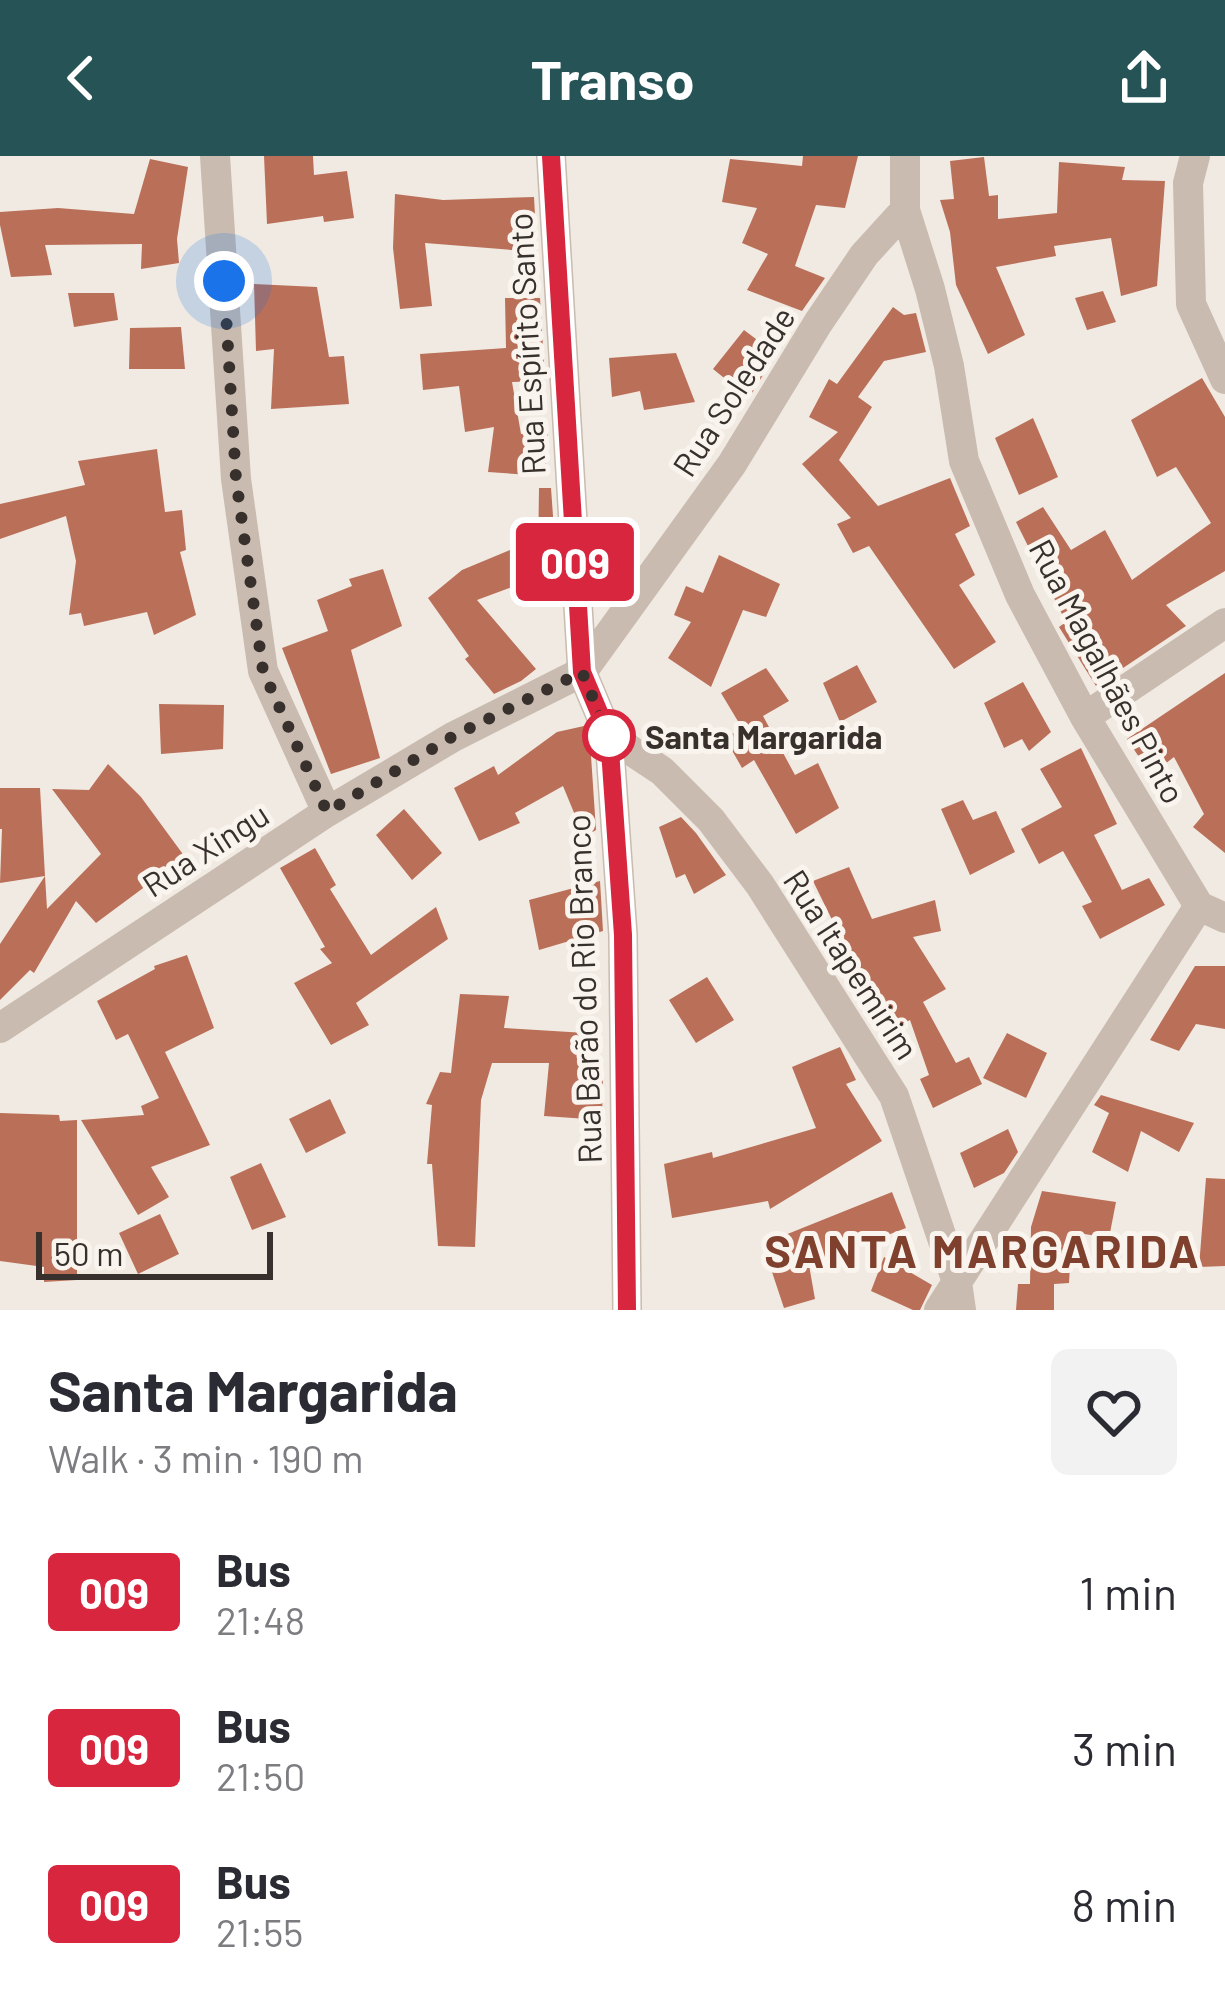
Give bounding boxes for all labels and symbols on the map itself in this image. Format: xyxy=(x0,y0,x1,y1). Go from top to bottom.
street label: Rua Espírito Santo xyxy=(499,212,553,476)
your location xyxy=(194,251,254,311)
street label: Rua Soledade xyxy=(663,299,803,483)
line badge: 009 xyxy=(506,523,644,601)
street label: Rua Magalhães Pinto xyxy=(1021,532,1195,810)
marker: Santa Margarida xyxy=(584,711,634,761)
place label: Santa Margarida xyxy=(645,716,882,756)
street label: Rua Xingu xyxy=(134,793,276,905)
street label: Rua Barão do Rio Branco xyxy=(557,814,609,1164)
street label: Rua Itapemirim xyxy=(776,862,928,1066)
district label: SANTA MARGARIDA xyxy=(764,1223,1202,1277)
scale bar xyxy=(36,1226,273,1279)

